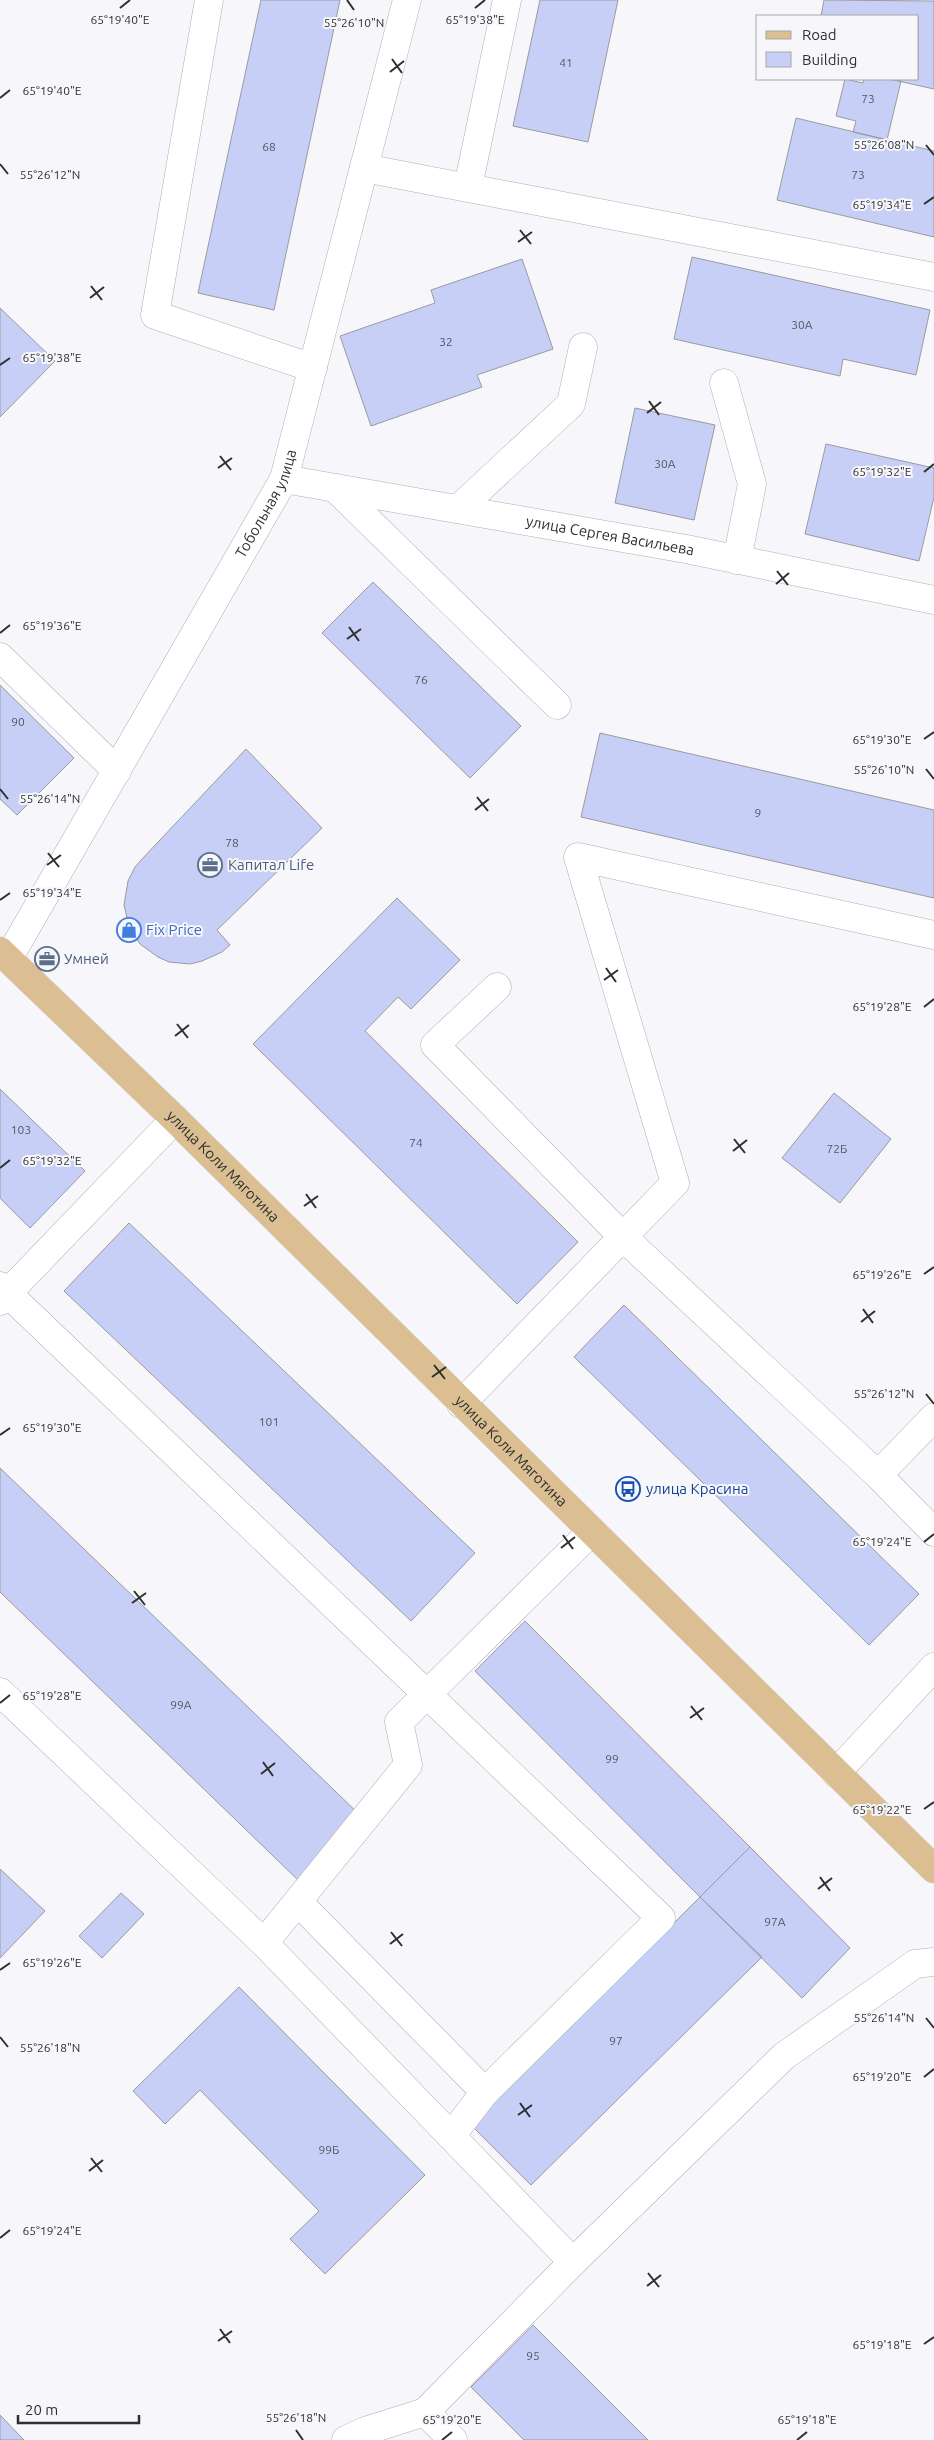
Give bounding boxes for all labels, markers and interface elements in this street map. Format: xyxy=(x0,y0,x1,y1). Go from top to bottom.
text: 65°19'40"E xyxy=(91,13,150,26)
text: 65°19'38"E xyxy=(446,13,505,26)
legend xyxy=(756,15,919,80)
text: 55°26'10"N xyxy=(324,16,384,29)
text: Road xyxy=(802,26,837,43)
text: Building xyxy=(802,51,857,68)
house number: 41 xyxy=(559,56,573,69)
text: 65°19'40"E xyxy=(23,84,82,97)
house number: 73 xyxy=(861,92,875,105)
text: 55°26'08"N xyxy=(854,138,914,151)
house number: 68 xyxy=(262,140,276,153)
text: 55°26'12"N xyxy=(20,168,80,181)
house number: 73 xyxy=(851,168,865,181)
text: 65°19'34"E xyxy=(853,198,912,211)
house number: 30А xyxy=(791,318,813,331)
house number: 32 xyxy=(439,335,453,348)
text: 65°19'38"E xyxy=(23,351,82,364)
street label: Тобольная улица xyxy=(232,448,299,561)
house number: 30А xyxy=(654,457,676,470)
text: 65°19'32"E xyxy=(853,465,912,478)
street label: улица Сергея Васильева xyxy=(525,512,696,558)
text: 65°19'36"E xyxy=(23,619,82,632)
house number: 76 xyxy=(414,673,428,686)
house number: 90 xyxy=(11,715,25,728)
text: 65°19'30"E xyxy=(853,733,912,746)
text: 55°26'10"N xyxy=(854,763,914,776)
text: 55°26'14"N xyxy=(20,792,80,805)
house number: 9 xyxy=(755,806,761,819)
house number: 78 xyxy=(225,836,239,849)
office icon: Капитал Life xyxy=(197,852,223,878)
place label: Капитал Life xyxy=(228,856,314,873)
text: 65°19'34"E xyxy=(23,886,82,899)
shop icon: Fix Price xyxy=(116,917,142,943)
place label: Fix Price xyxy=(146,921,202,938)
office icon: Умней xyxy=(34,946,60,972)
place label: Умней xyxy=(64,950,109,967)
text: 65°19'28"E xyxy=(853,1000,912,1013)
street label: улица Коли Мяготина xyxy=(163,1107,283,1225)
house number: 103 xyxy=(11,1123,31,1136)
house number: 74 xyxy=(409,1136,423,1149)
house number: 72Б xyxy=(827,1142,847,1155)
text: 65°19'32"E xyxy=(23,1154,82,1167)
text: 65°19'26"E xyxy=(853,1268,912,1281)
text: 55°26'12"N xyxy=(854,1387,914,1400)
street label: улица Коли Мяготина xyxy=(452,1391,571,1510)
house number: 101 xyxy=(259,1415,279,1428)
text: 65°19'30"E xyxy=(23,1421,82,1434)
bus stop icon: улица Красина xyxy=(615,1476,641,1502)
place label: улица Красина xyxy=(646,1480,748,1497)
text: 65°19'24"E xyxy=(853,1535,912,1548)
text: 65°19'28"E xyxy=(23,1689,82,1702)
house number: 99А xyxy=(170,1698,192,1711)
house number: 99 xyxy=(605,1752,619,1765)
text: 65°19'22"E xyxy=(853,1803,912,1816)
house number: 97А xyxy=(764,1915,786,1928)
text: 65°19'26"E xyxy=(23,1956,82,1969)
text: 55°26'14"N xyxy=(854,2011,914,2024)
house number: 97 xyxy=(609,2034,623,2047)
text: 55°26'18"N xyxy=(20,2041,80,2054)
text: 65°19'20"E xyxy=(853,2070,912,2083)
house number: 99Б xyxy=(319,2143,339,2156)
text: 65°19'24"E xyxy=(23,2224,82,2237)
text: 65°19'18"E xyxy=(853,2338,912,2351)
house number: 95 xyxy=(526,2349,540,2362)
scale bar xyxy=(18,2392,139,2424)
text: 20 m xyxy=(25,2401,58,2418)
text: 55°26'18"N xyxy=(266,2411,326,2424)
text: 65°19'20"E xyxy=(423,2413,482,2426)
text: 65°19'18"E xyxy=(778,2413,837,2426)

